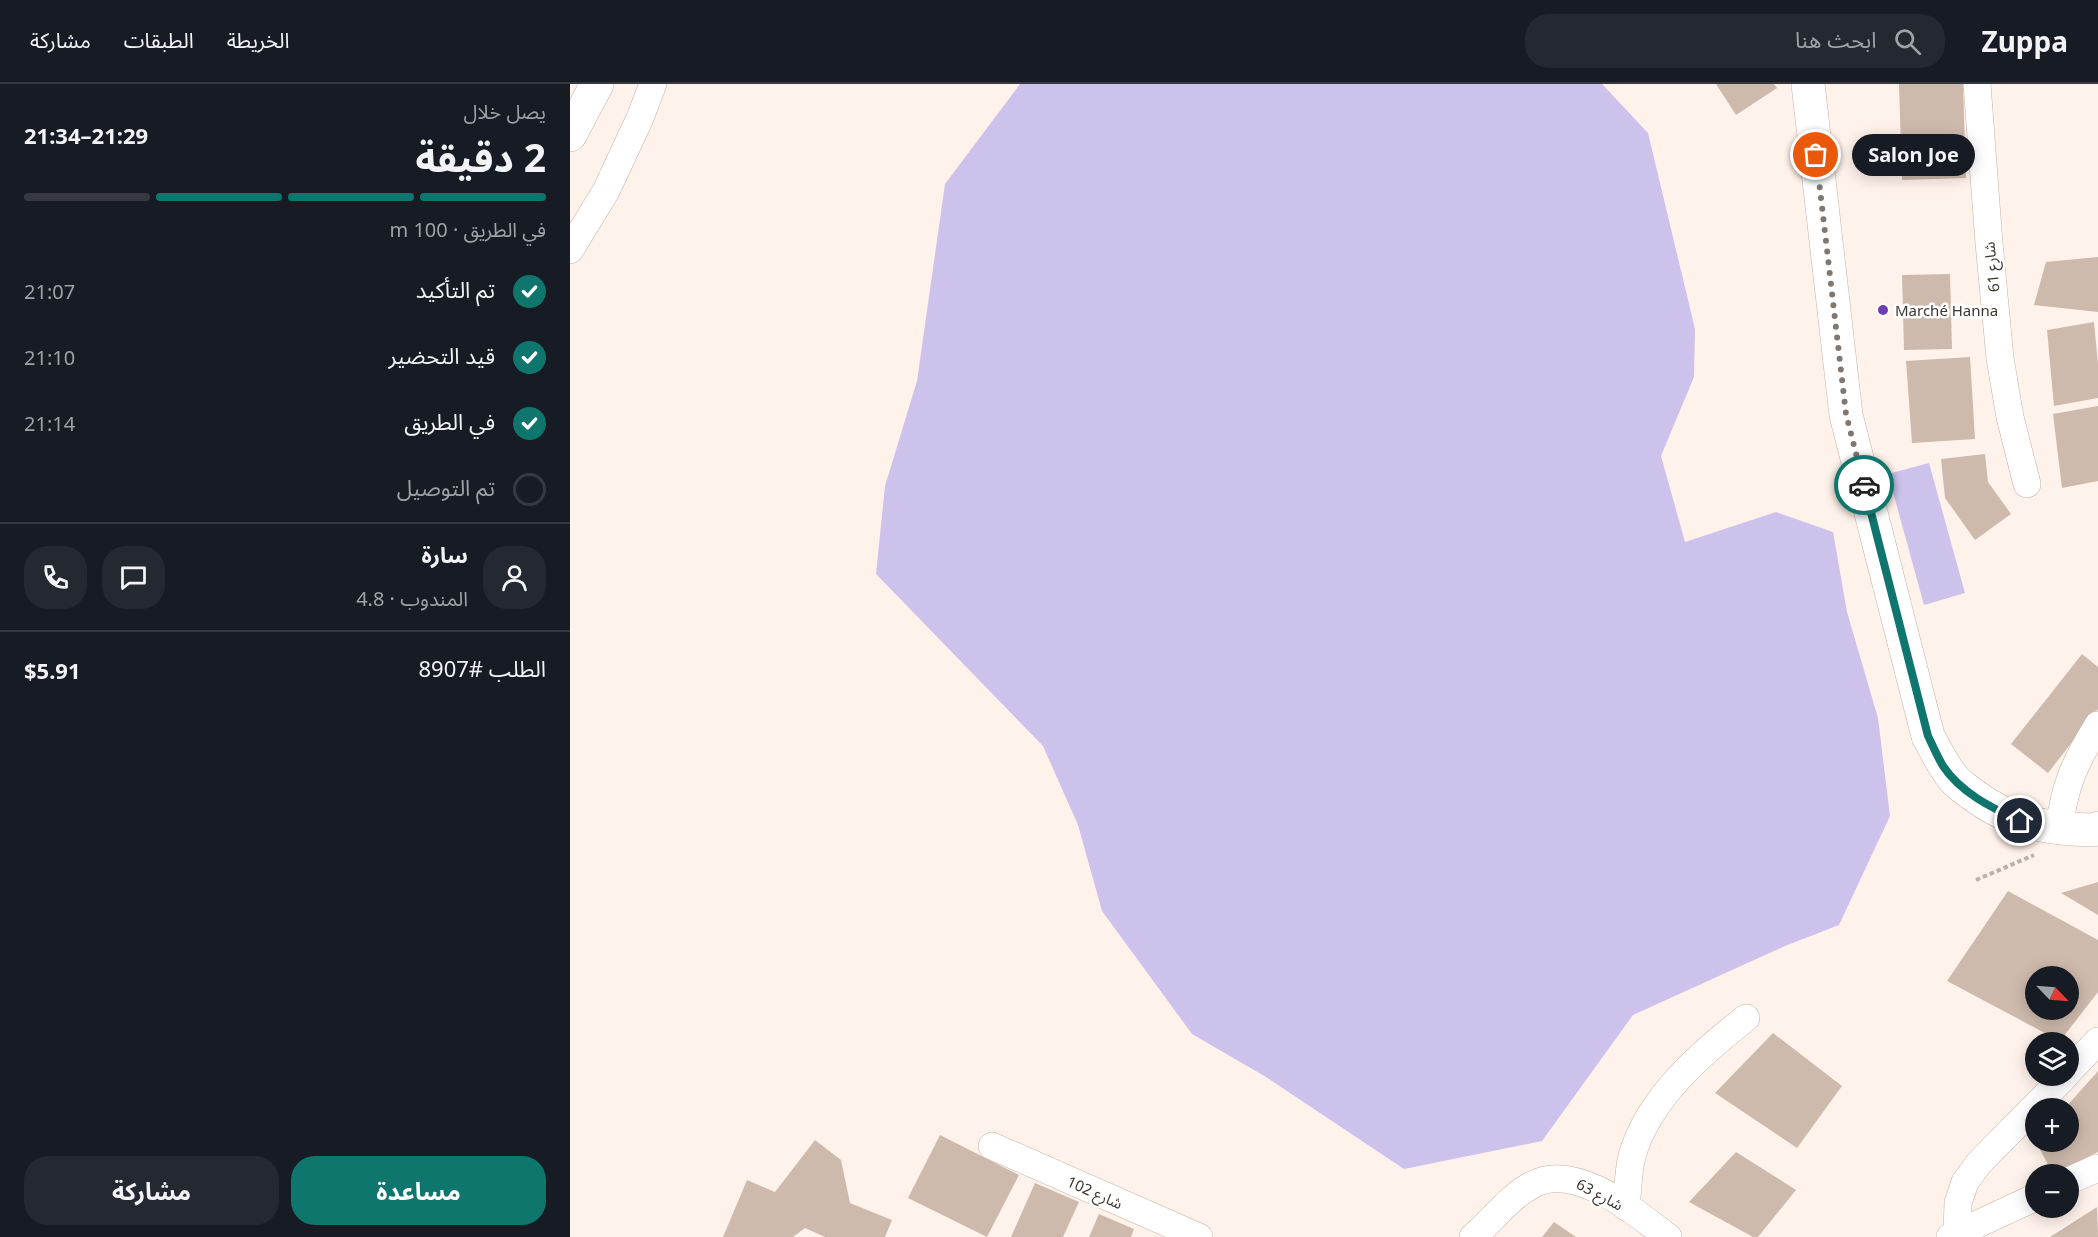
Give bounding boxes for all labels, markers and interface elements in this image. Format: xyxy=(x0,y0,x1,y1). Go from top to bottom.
search box xyxy=(1525,14,1945,68)
text: Zuppa xyxy=(1981,22,2068,60)
text: ابحث هنا xyxy=(1795,24,1876,54)
icon: search xyxy=(1891,25,1924,58)
text: مشاركة xyxy=(30,26,91,54)
text: الطبقات xyxy=(124,26,194,54)
text: الخريطة xyxy=(227,26,290,54)
text: يصل خلال xyxy=(464,98,546,125)
text: 21:29–21:34 xyxy=(24,120,148,150)
pin xyxy=(1790,129,1841,180)
text: 2 دقيقة xyxy=(415,130,546,183)
callout: Salon Joe xyxy=(1852,134,1975,176)
icon: bag xyxy=(1799,138,1832,171)
text: Salon Joe xyxy=(1868,141,1959,168)
text: في الطريق · 100 m xyxy=(390,216,546,243)
street label: شارع 61 xyxy=(1978,240,2007,293)
text: تم التأكيد xyxy=(416,274,495,304)
icon: check xyxy=(513,275,546,308)
text: 21:07 xyxy=(24,278,75,305)
place label: Marché Hanna xyxy=(1895,300,1998,320)
marker: Marché Hanna xyxy=(1876,303,1890,317)
text: قيد التحضير xyxy=(389,340,495,370)
icon: check xyxy=(513,341,546,374)
text: 21:10 xyxy=(24,344,75,371)
text: في الطريق xyxy=(404,406,495,436)
icon: check xyxy=(513,407,546,440)
text: 21:14 xyxy=(24,410,75,437)
courier xyxy=(1834,455,1894,515)
icon: car xyxy=(1848,469,1881,502)
text: تم التوصيل xyxy=(397,472,495,502)
text: سارة xyxy=(422,539,468,569)
button: phone xyxy=(24,546,87,609)
button: chat xyxy=(102,546,165,609)
button: person xyxy=(483,546,546,609)
text: المندوب · 4.8 xyxy=(356,585,468,612)
text: الطلب #8907 xyxy=(419,653,546,683)
text: $5.91 xyxy=(24,655,81,685)
pin xyxy=(1994,795,2045,846)
icon: home xyxy=(2003,804,2036,837)
north arrow xyxy=(2025,966,2079,1020)
map controls xyxy=(2025,966,2079,1218)
button: layers xyxy=(2025,1032,2079,1086)
button: + xyxy=(2025,1098,2079,1152)
button: مشاركة xyxy=(24,1156,279,1225)
button: مساعدة xyxy=(291,1156,546,1225)
button: − xyxy=(2025,1164,2079,1218)
street label: شارع 102 xyxy=(1063,1171,1126,1216)
street label: شارع 63 xyxy=(1572,1173,1627,1217)

